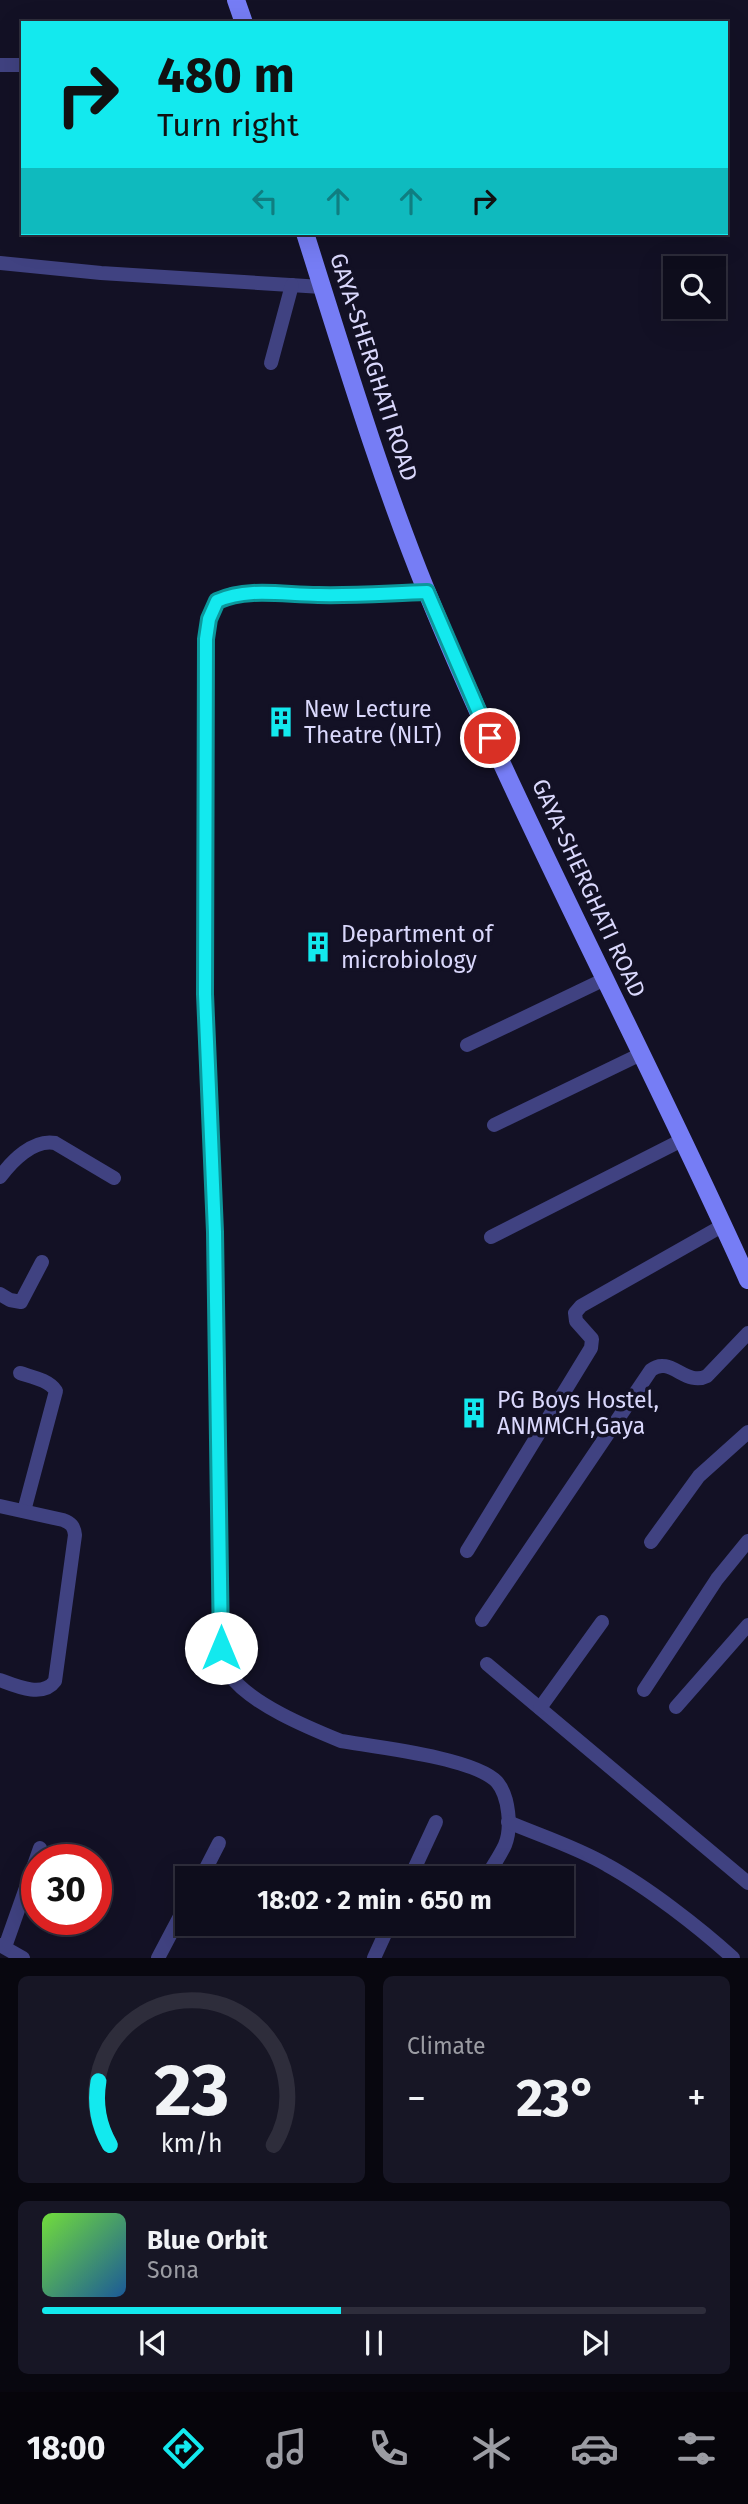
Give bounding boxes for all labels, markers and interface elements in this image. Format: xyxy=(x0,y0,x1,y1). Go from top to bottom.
text: 480 m xyxy=(157,46,295,105)
icon: right xyxy=(42,49,133,140)
text: Turn right xyxy=(157,106,299,144)
icon: left xyxy=(246,182,284,220)
icon: ahead xyxy=(319,182,357,220)
icon: ahead xyxy=(392,182,430,220)
icon: right xyxy=(465,182,503,220)
street label: GAYA-SHERGHATI ROAD xyxy=(324,250,424,484)
map controls xyxy=(663,256,726,319)
button: search xyxy=(663,256,726,319)
place label: New Lecture Theatre (NLT) xyxy=(304,695,441,749)
building icon: New Lecture Theatre (NLT) xyxy=(264,705,298,739)
pin xyxy=(460,708,520,768)
icon: arrive xyxy=(471,719,509,757)
street label: GAYA-SHERGHATI ROAD xyxy=(526,774,652,1002)
place label: Department of microbiology xyxy=(341,920,495,974)
building icon: Department of microbiology xyxy=(301,930,335,964)
place label: PG Boys Hostel, ANMMCH,Gaya xyxy=(497,1386,659,1440)
building icon: PG Boys Hostel, ANMMCH,Gaya xyxy=(457,1396,491,1430)
position arrow xyxy=(184,1611,258,1685)
speed limit sign: 30 xyxy=(21,1844,112,1935)
text: 18:02 · 2 min · 650 m xyxy=(257,1885,492,1916)
text: Climate xyxy=(407,2032,486,2060)
text: 23 xyxy=(154,2048,229,2135)
text: 23° xyxy=(516,2067,597,2130)
text: − xyxy=(407,2075,426,2121)
text: + xyxy=(687,2075,706,2121)
text: km/h xyxy=(161,2129,222,2159)
text: Blue Orbit xyxy=(147,2225,267,2256)
text: Sona xyxy=(147,2256,199,2284)
icon: previous xyxy=(134,2324,172,2362)
icon: pause xyxy=(355,2324,393,2362)
icon: next xyxy=(576,2324,614,2362)
icon: directions xyxy=(159,2424,208,2473)
icon: music xyxy=(262,2424,311,2473)
icon: phone xyxy=(364,2424,413,2473)
icon: climate xyxy=(467,2424,516,2473)
icon: car xyxy=(570,2424,619,2473)
icon: filters xyxy=(672,2424,721,2473)
text: 18:00 xyxy=(27,2429,105,2467)

